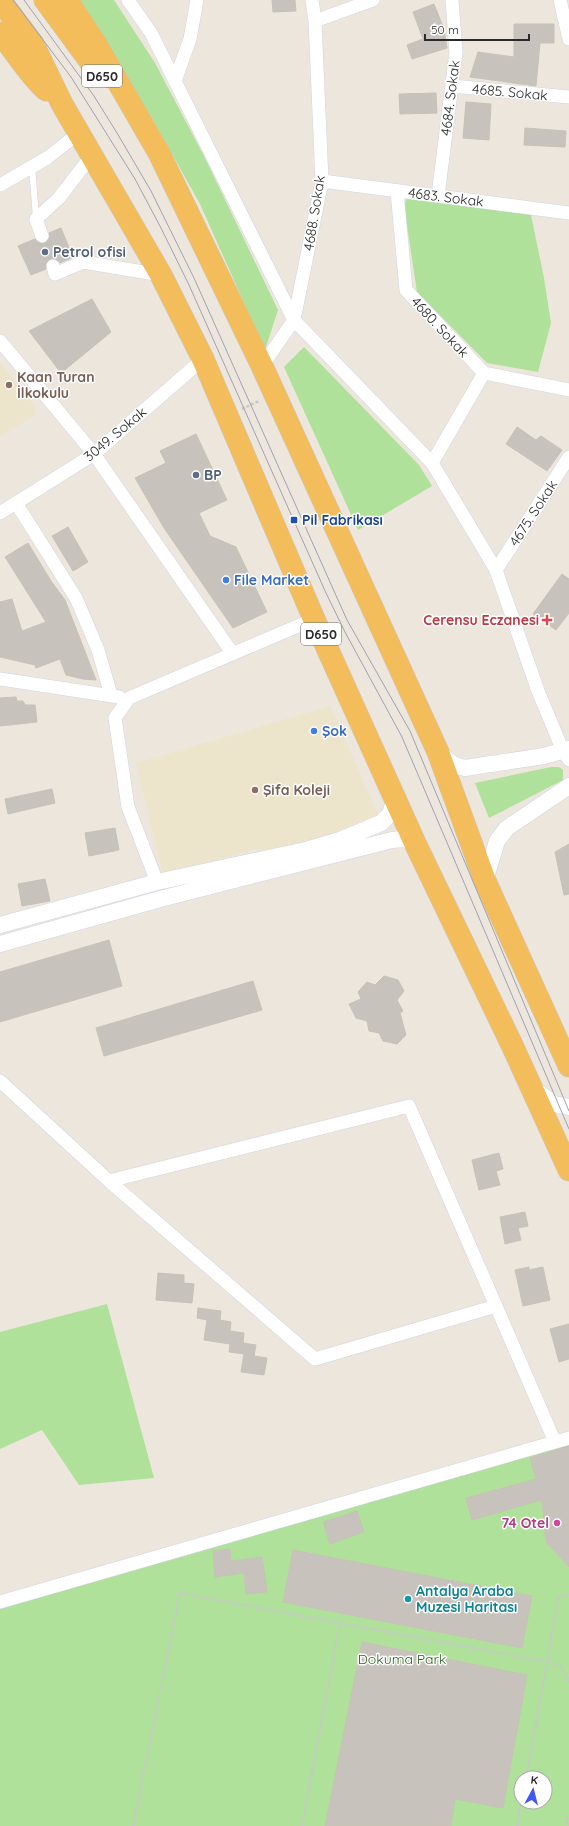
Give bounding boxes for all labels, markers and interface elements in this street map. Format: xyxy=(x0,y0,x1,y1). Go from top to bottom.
scale bar xyxy=(425,16,529,42)
text: 50 m xyxy=(431,22,459,37)
street label: 4684. Sokak xyxy=(436,59,464,137)
road number: D650 xyxy=(82,65,122,87)
street label: 4685. Sokak xyxy=(471,80,549,104)
street label: 4688. Sokak xyxy=(299,174,329,252)
street label: 4683. Sokak xyxy=(407,183,485,211)
place label: Petrol ofisi xyxy=(53,243,126,261)
marker: Petrol ofisi xyxy=(40,247,50,257)
street label: 4680. Sokak xyxy=(407,293,473,361)
place label: Kaan Turan İlkokulu xyxy=(17,368,95,402)
marker: Kaan Turan İlkokulu xyxy=(4,380,14,390)
street label: 3049. Sokak xyxy=(80,403,150,465)
place label: BP xyxy=(204,466,222,484)
marker: BP xyxy=(191,470,201,480)
street label: 4675. Sokak xyxy=(505,476,561,550)
place label: Pil Fabrikası xyxy=(302,511,383,529)
marker: Pil Fabrikası xyxy=(289,515,299,525)
place label: File Market xyxy=(234,571,309,589)
marker: File Market xyxy=(221,575,231,585)
place label: Cerensu Eczanesi xyxy=(423,611,539,629)
marker: Cerensu Eczanesi xyxy=(542,615,552,625)
road number: D650 xyxy=(301,623,341,645)
place label: Şok xyxy=(322,722,347,740)
marker: Şok xyxy=(309,726,319,736)
place label: Şifa Koleji xyxy=(263,781,330,799)
marker: Şifa Koleji xyxy=(250,785,260,795)
place label: 74 Otel xyxy=(501,1514,549,1532)
marker: 74 Otel xyxy=(552,1518,562,1528)
place label: Antalya Araba Muzesi Haritası xyxy=(416,1582,517,1616)
marker: Antalya Araba Muzesi Haritası xyxy=(403,1594,413,1604)
park label: Dokuma Park xyxy=(358,1650,446,1668)
north arrow xyxy=(513,1770,553,1810)
text: K xyxy=(530,1773,539,1787)

